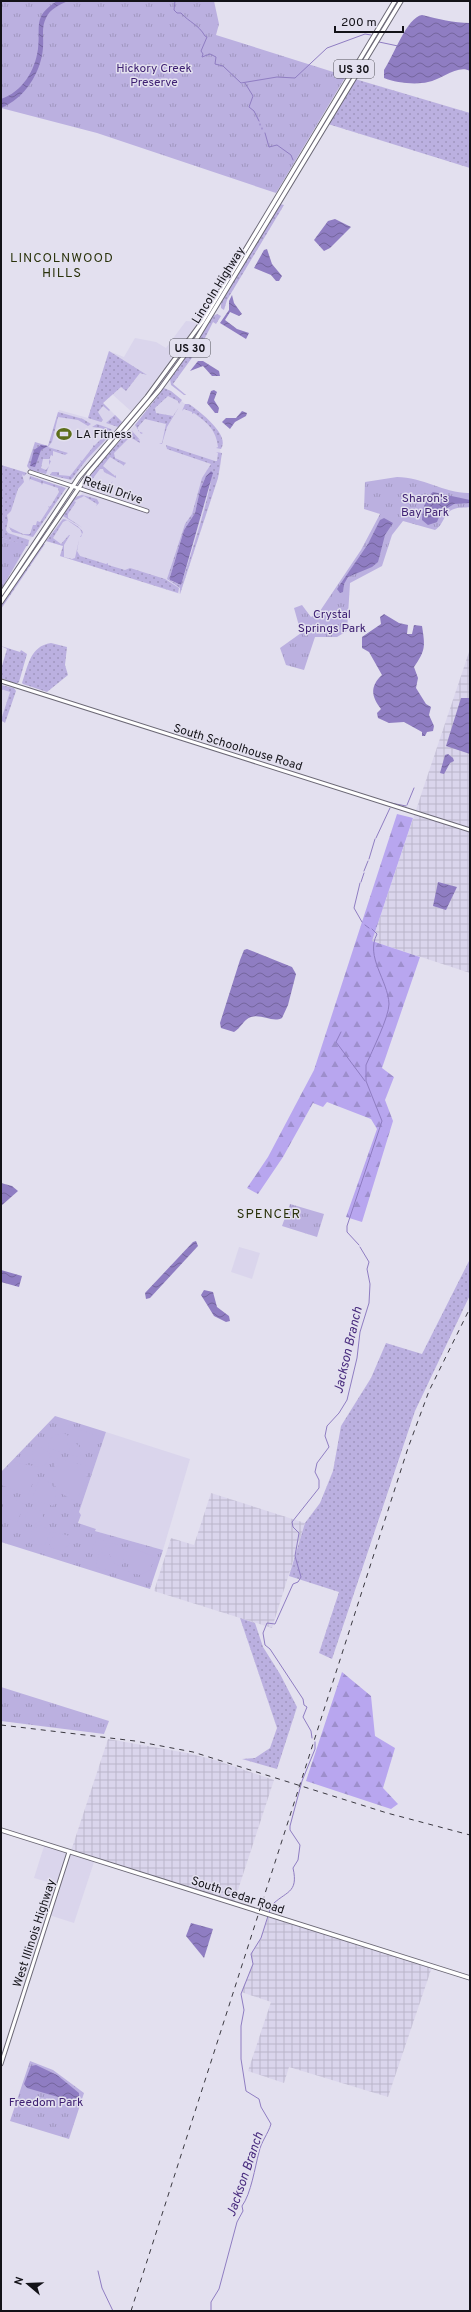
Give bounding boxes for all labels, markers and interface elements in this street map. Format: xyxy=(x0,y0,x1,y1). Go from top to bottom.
scale bar xyxy=(335,8,403,34)
text: 200 m xyxy=(341,15,377,31)
road number: US 30 xyxy=(334,60,374,78)
park label: Hickory Creek Preserve xyxy=(116,61,192,91)
street label: Lincoln Highway xyxy=(189,244,249,327)
district label: LINCOLNWOOD HILLS xyxy=(10,251,114,282)
road number: US 30 xyxy=(170,339,210,357)
sports icon: LA Fitness xyxy=(55,425,73,443)
place label: LA Fitness xyxy=(76,427,132,443)
street label: Retail Drive xyxy=(81,473,145,509)
park label: Sharon's Bay Park xyxy=(401,491,449,521)
park label: Crystal Springs Park xyxy=(298,607,366,637)
street label: South Schoolhouse Road xyxy=(171,721,304,775)
district label: SPENCER xyxy=(237,1207,301,1223)
water label: Jackson Branch xyxy=(331,1305,367,1395)
street label: South Cedar Road xyxy=(189,1873,286,1919)
street label: West Illinois Highway xyxy=(10,1877,60,1989)
park label: Freedom Park xyxy=(9,2095,83,2111)
water label: Jackson Branch xyxy=(224,2130,268,2219)
north arrow xyxy=(8,2264,48,2304)
text: N xyxy=(12,2275,27,2287)

